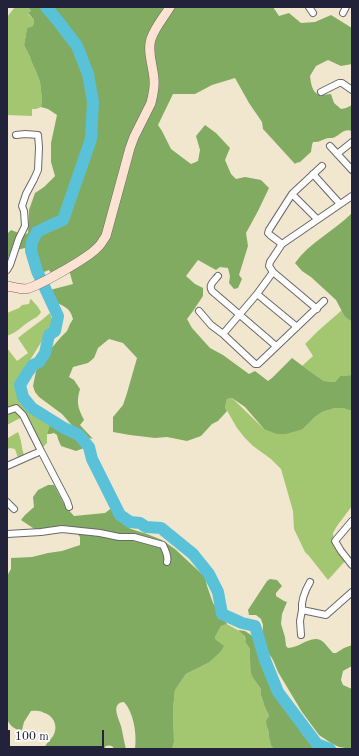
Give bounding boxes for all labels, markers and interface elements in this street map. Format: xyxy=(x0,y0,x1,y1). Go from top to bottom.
scale bar xyxy=(10,722,106,748)
text: 100 m xyxy=(15,731,49,743)

